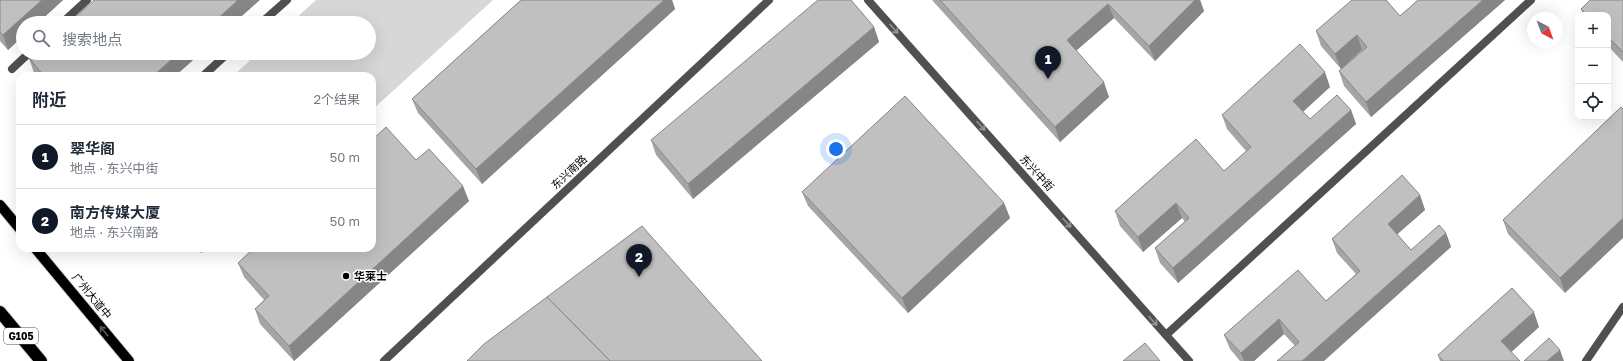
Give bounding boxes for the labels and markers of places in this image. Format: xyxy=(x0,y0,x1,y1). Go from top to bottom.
pin: 1 xyxy=(1035,46,1061,79)
pin: 2 xyxy=(626,244,652,277)
place label: 华莱士 xyxy=(354,269,387,282)
marker: 华莱士 xyxy=(341,271,351,281)

